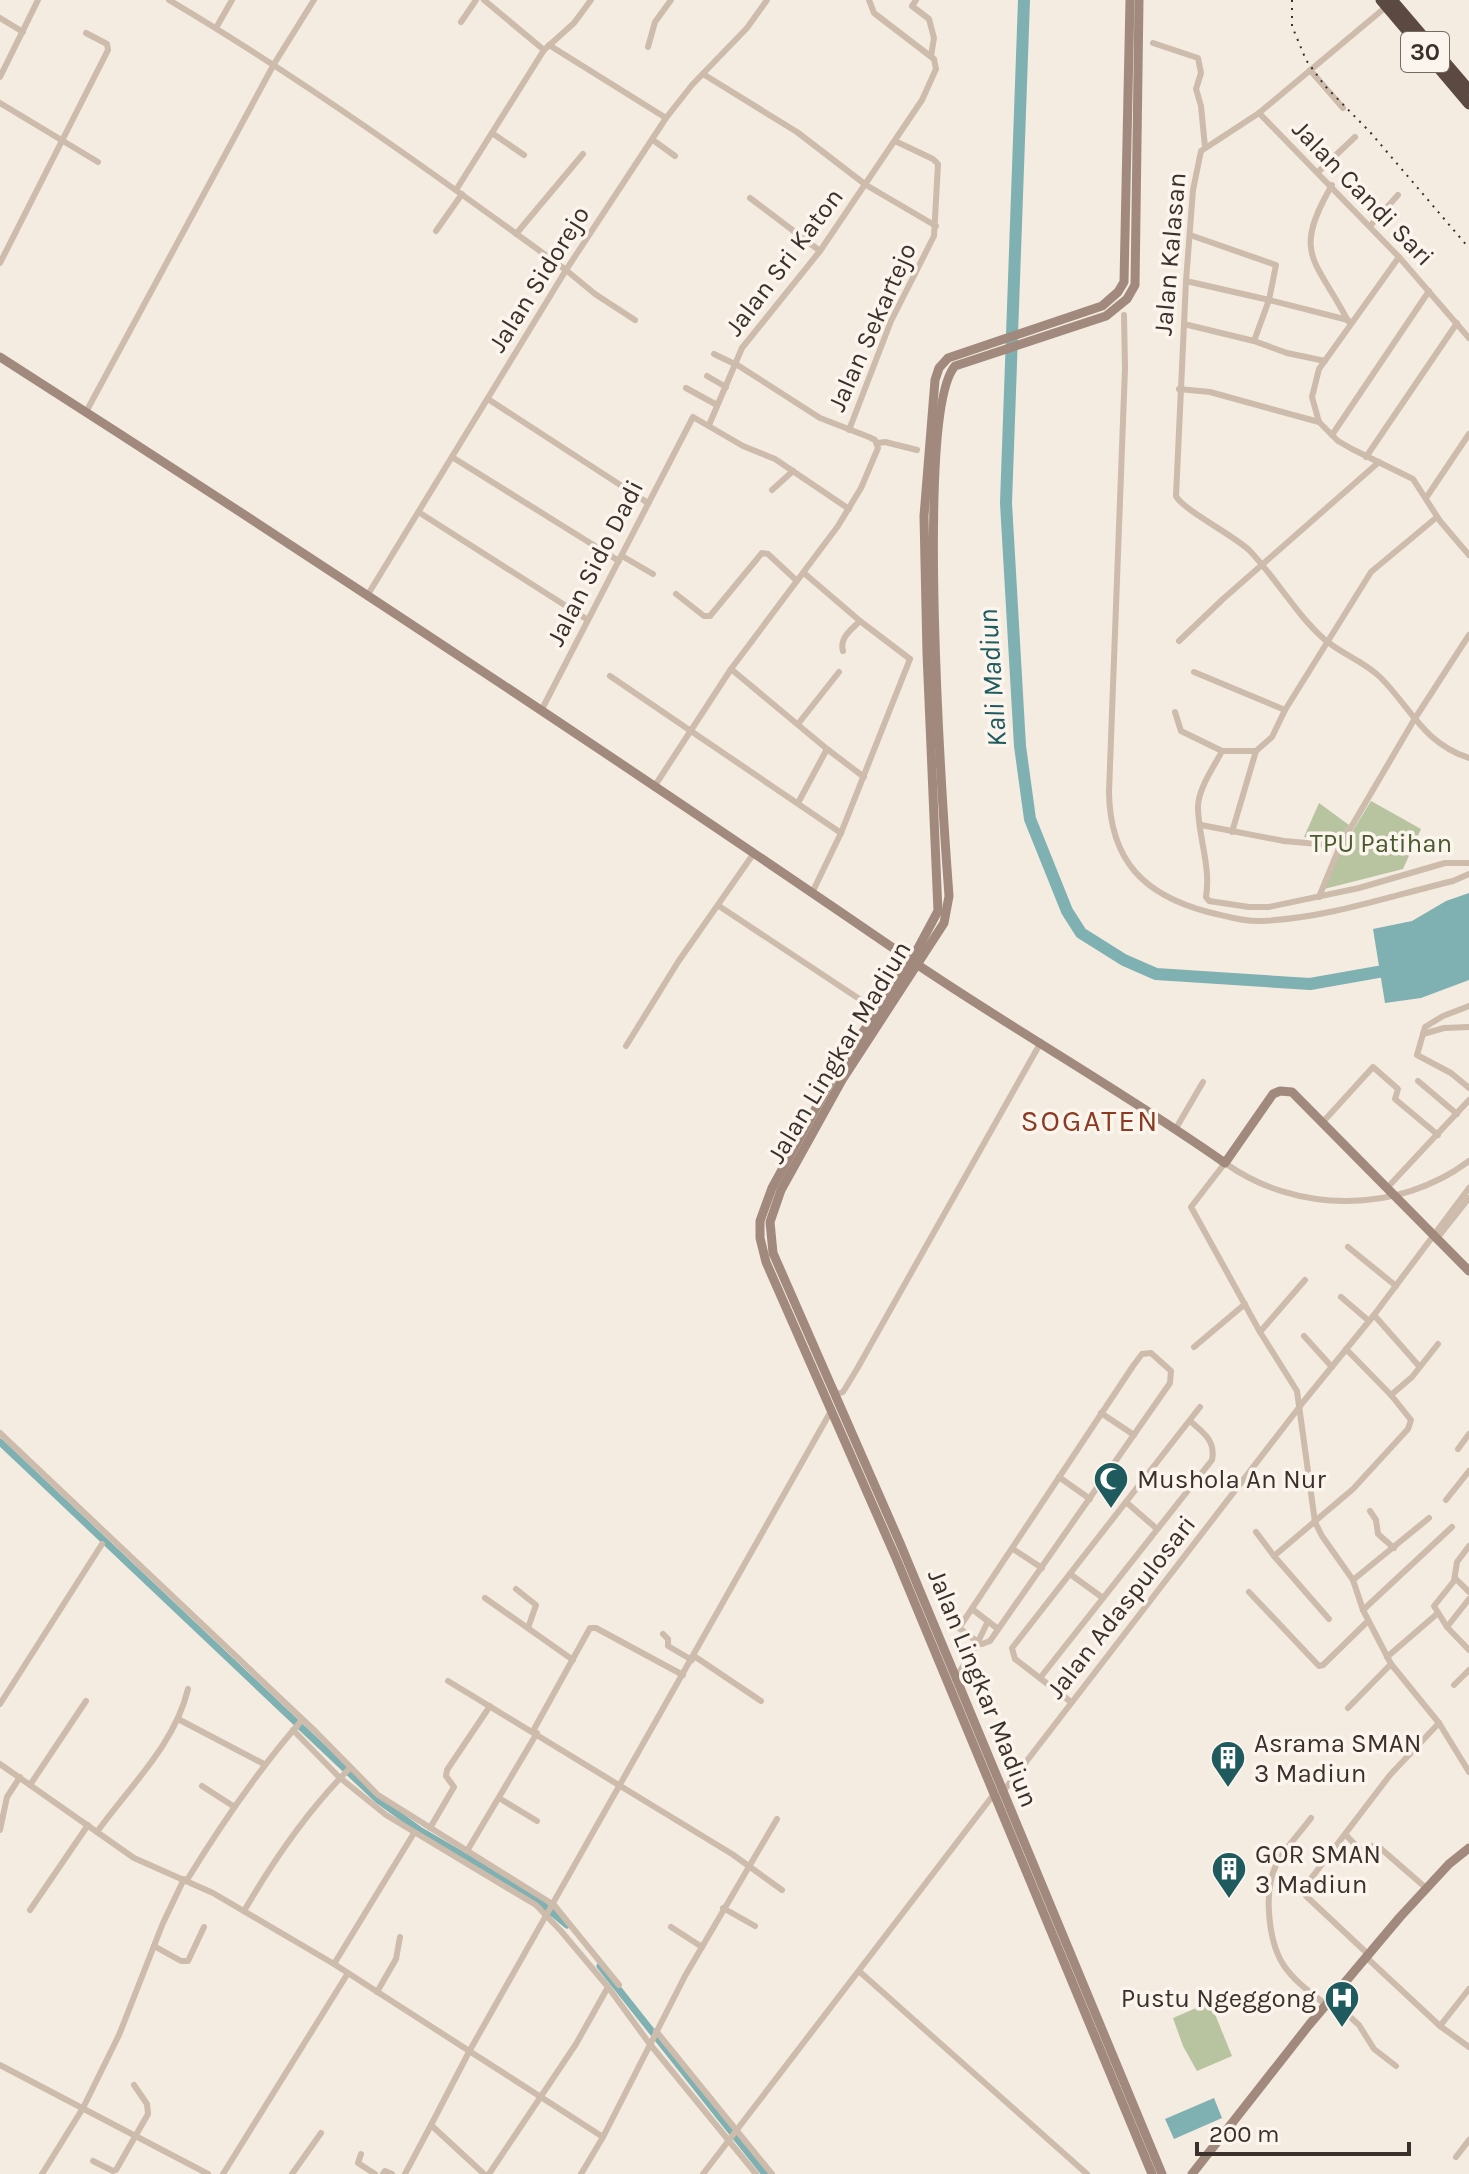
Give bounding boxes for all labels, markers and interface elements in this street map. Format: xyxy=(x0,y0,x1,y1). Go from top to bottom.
road number: 30 xyxy=(1401,32,1449,72)
street label: Jalan Candi Sari xyxy=(1286,114,1440,272)
street label: Jalan Kalasan xyxy=(1147,171,1193,337)
street label: Jalan Sri Katon xyxy=(718,182,850,342)
street label: Jalan Sidorejo xyxy=(482,200,596,358)
street label: Jalan Sekartejo xyxy=(821,238,923,416)
street label: Jalan Sido Dadi xyxy=(540,475,650,651)
water label: Kali Madiun xyxy=(971,608,1013,748)
park label: TPU Patihan xyxy=(1310,828,1452,859)
street label: Jalan Lingkar Madiun xyxy=(760,935,918,1169)
district label: SOGATEN xyxy=(1020,1103,1160,1139)
mosque icon: Mushola An Nur xyxy=(1092,1460,1130,1510)
place label: Mushola An Nur xyxy=(1137,1464,1326,1495)
street label: Jalan Adaspulosari xyxy=(1040,1509,1202,1705)
street label: Jalan Lingkar Madiun xyxy=(921,1564,1045,1812)
place label: Asrama SMAN 3 Madiun xyxy=(1254,1728,1422,1789)
building icon: Asrama SMAN 3 Madiun xyxy=(1209,1739,1247,1789)
place label: GOR SMAN 3 Madiun xyxy=(1255,1839,1381,1900)
building icon: GOR SMAN 3 Madiun xyxy=(1210,1850,1248,1900)
hospital icon: Pustu Ngeggong xyxy=(1323,1979,1361,2029)
place label: Pustu Ngeggong xyxy=(1121,1983,1316,2014)
scale bar xyxy=(1197,2106,1409,2156)
text: 200 m xyxy=(1209,2120,1280,2148)

